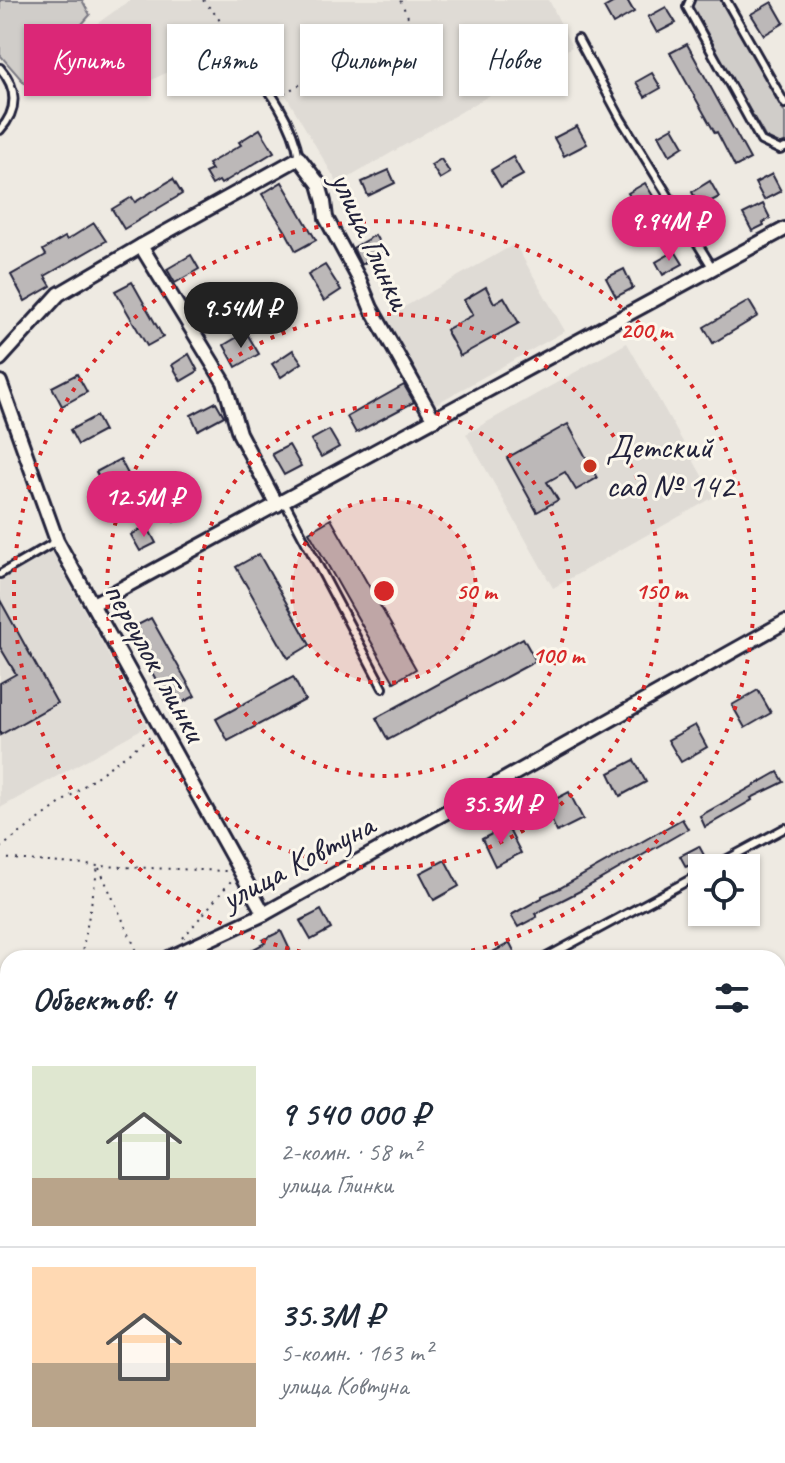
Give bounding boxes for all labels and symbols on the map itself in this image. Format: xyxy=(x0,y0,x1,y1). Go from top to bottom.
street label: улица Глинки xyxy=(320,162,423,318)
pin: 9.94M ₽ xyxy=(595,195,743,263)
pin: 9.54M ₽ xyxy=(167,282,315,350)
text: 200 m xyxy=(620,315,674,345)
place label: Детский сад № 142 xyxy=(606,425,737,507)
marker: Детский сад № 142 xyxy=(581,457,599,475)
pin: 12.5M ₽ xyxy=(70,471,218,539)
street label: переулок Глинки xyxy=(94,574,218,751)
text: 50 m xyxy=(456,576,499,606)
text: 150 m xyxy=(635,576,689,606)
centre of rings xyxy=(370,577,398,605)
text: 100 m xyxy=(532,640,586,670)
pin: 35.3M ₽ xyxy=(427,778,575,846)
street label: улица Ковтуна xyxy=(211,802,384,921)

